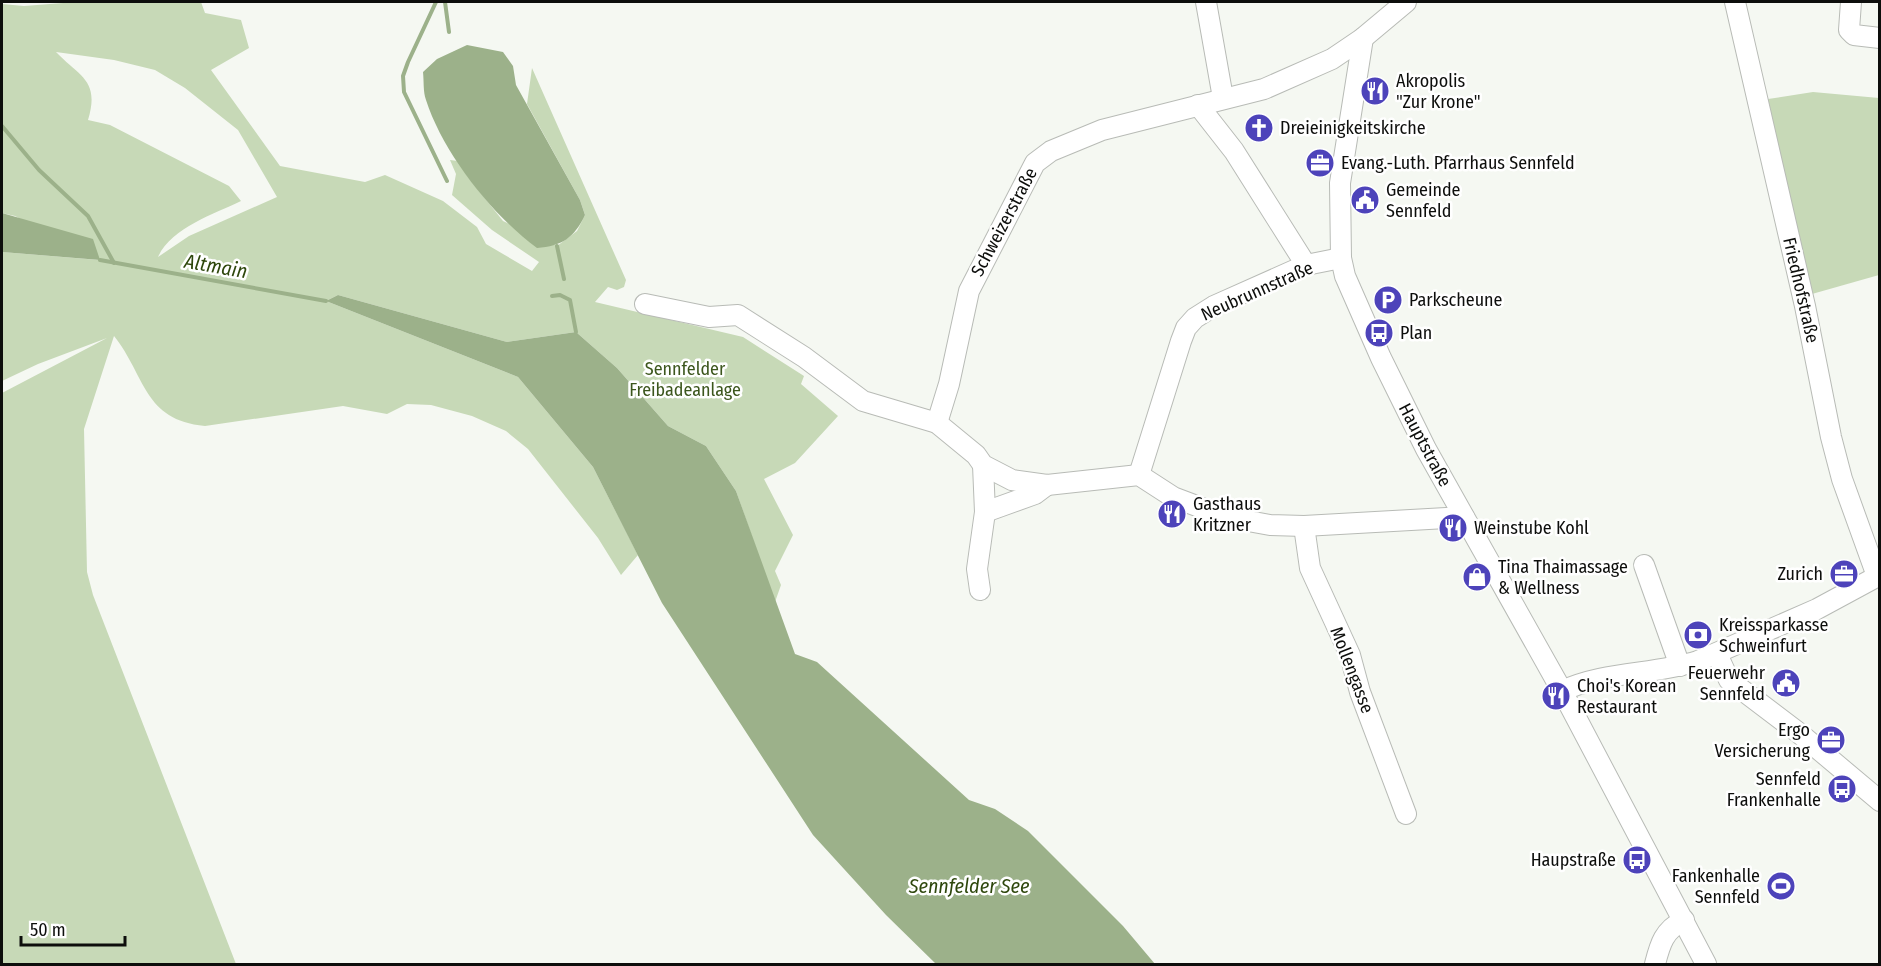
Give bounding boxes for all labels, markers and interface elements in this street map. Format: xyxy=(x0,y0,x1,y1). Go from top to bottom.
place label: Akropolis "Zur Krone" xyxy=(1396,70,1480,113)
restaurant icon: Akropolis "Zur Krone" xyxy=(1359,75,1391,107)
church icon: Dreieinigkeitskirche xyxy=(1243,112,1275,144)
place label: Dreieinigkeitskirche xyxy=(1280,117,1426,139)
office icon: Evang.-Luth. Pfarrhaus Sennfeld xyxy=(1304,147,1336,179)
place label: Evang.-Luth. Pfarrhaus Sennfeld xyxy=(1341,152,1575,174)
street label: Schweizerstraße xyxy=(966,164,1042,280)
place label: Gemeinde Sennfeld xyxy=(1386,179,1461,222)
public building icon: Gemeinde Sennfeld xyxy=(1349,184,1381,216)
street label: Friedhofstraße xyxy=(1778,235,1824,345)
water label: Altmain xyxy=(182,249,249,283)
street label: Neubrunnstraße xyxy=(1198,256,1316,325)
parking icon: Parkscheune xyxy=(1372,284,1404,316)
place label: Parkscheune xyxy=(1409,289,1503,311)
bus stop icon: Plan xyxy=(1363,317,1395,349)
place label: Plan xyxy=(1400,322,1432,344)
park label: Sennfelder Freibadeanlage xyxy=(629,358,741,401)
street label: Hauptstraße xyxy=(1394,400,1456,491)
place label: Gasthaus Kritzner xyxy=(1193,493,1261,536)
restaurant icon: Gasthaus Kritzner xyxy=(1156,498,1188,530)
restaurant icon: Weinstube Kohl xyxy=(1437,512,1469,544)
place label: Weinstube Kohl xyxy=(1474,517,1589,539)
place label: Tina Thaimassage & Wellness xyxy=(1498,556,1628,599)
office icon: Zurich xyxy=(1828,558,1860,590)
shop icon: Tina Thaimassage & Wellness xyxy=(1461,561,1493,593)
place label: Zurich xyxy=(1777,563,1823,585)
place label: Kreissparkasse Schweinfurt xyxy=(1719,614,1828,657)
bank icon: Kreissparkasse Schweinfurt xyxy=(1682,619,1714,651)
street label: Mollengasse xyxy=(1325,624,1379,716)
place label: Feuerwehr Sennfeld xyxy=(1688,662,1766,705)
public building icon: Feuerwehr Sennfeld xyxy=(1770,667,1802,699)
place label: Choi's Korean Restaurant xyxy=(1577,675,1676,718)
restaurant icon: Choi's Korean Restaurant xyxy=(1540,680,1572,712)
place label: Ergo Versicherung xyxy=(1714,719,1811,762)
office icon: Ergo Versicherung xyxy=(1815,724,1847,756)
place label: Sennfeld Frankenhalle xyxy=(1727,768,1821,811)
bus stop icon: Sennfeld Frankenhalle xyxy=(1826,773,1858,805)
bus stop icon: Haupstraße xyxy=(1621,844,1653,876)
place label: Haupstraße xyxy=(1531,849,1616,871)
place label: Fankenhalle Sennfeld xyxy=(1672,865,1760,908)
sports icon: Fankenhalle Sennfeld xyxy=(1765,870,1797,902)
water label: Sennfelder See xyxy=(908,874,1030,898)
scale bar xyxy=(21,909,124,947)
text: 50 m xyxy=(30,919,66,941)

